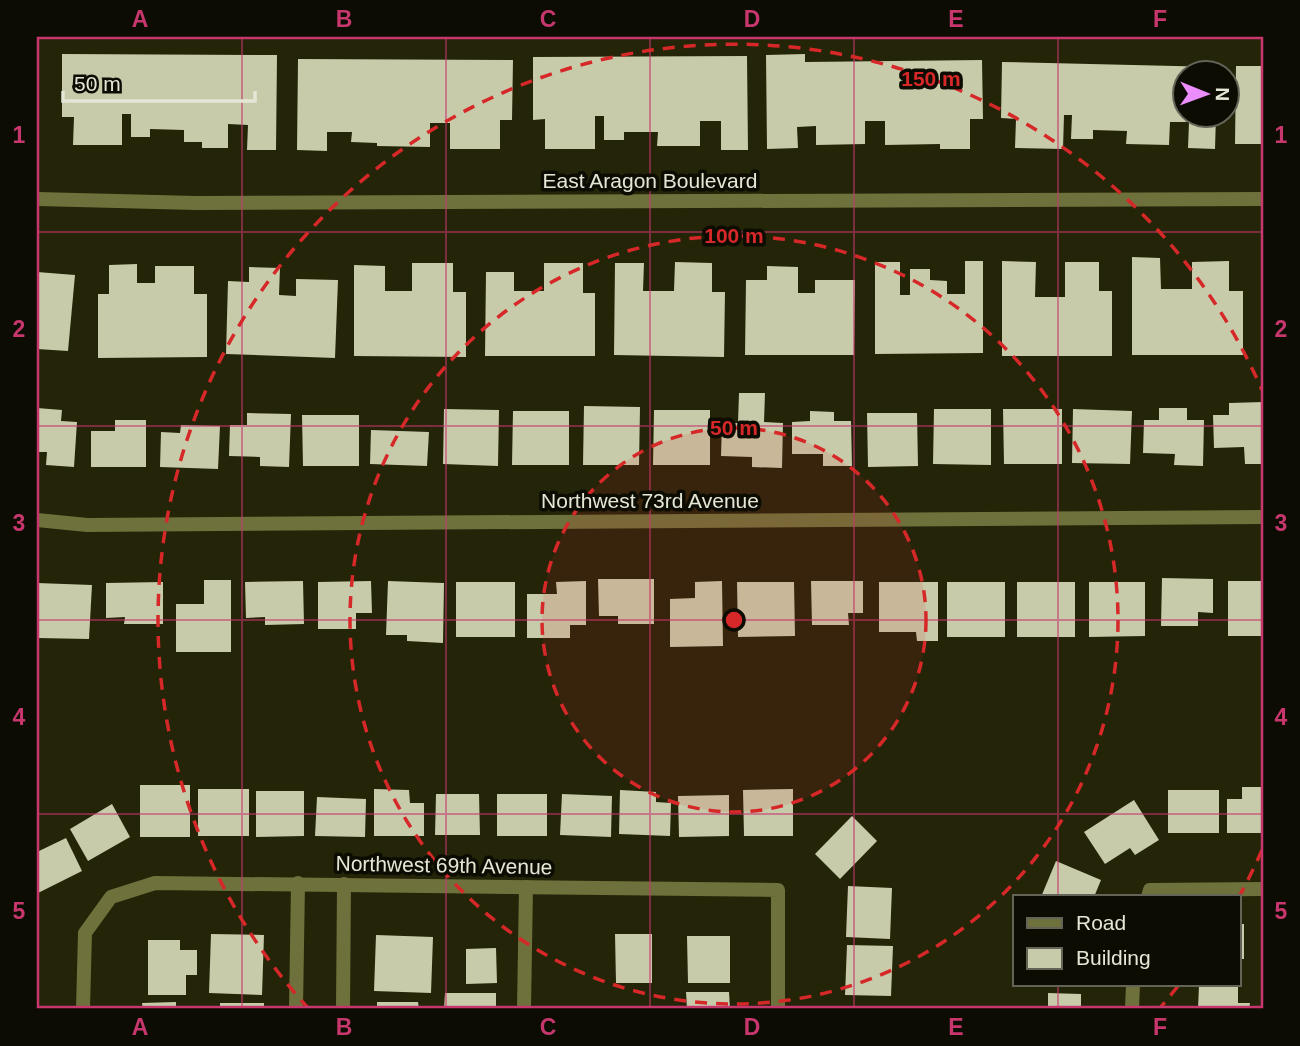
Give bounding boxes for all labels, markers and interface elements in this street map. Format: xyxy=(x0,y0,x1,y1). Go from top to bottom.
text: A xyxy=(132,6,148,32)
text: B xyxy=(336,6,352,32)
text: C xyxy=(540,6,556,32)
text: D xyxy=(744,6,760,32)
text: E xyxy=(948,6,964,32)
text: F xyxy=(1153,6,1167,32)
scale bar xyxy=(63,60,256,104)
north arrow xyxy=(1170,60,1240,130)
text: 150 m xyxy=(901,67,961,90)
text: 50 m xyxy=(74,72,121,95)
text: N xyxy=(1212,87,1233,101)
text: 1 xyxy=(13,122,26,148)
text: 1 xyxy=(1275,122,1288,148)
street label: East Aragon Boulevard xyxy=(543,169,757,192)
text: 100 m xyxy=(704,224,764,247)
text: 2 xyxy=(13,316,25,342)
text: 2 xyxy=(1275,316,1287,342)
text: 50 m xyxy=(710,416,758,439)
street label: Northwest 73rd Avenue xyxy=(541,489,759,512)
text: 3 xyxy=(13,510,25,536)
text: 3 xyxy=(1275,510,1287,536)
centre of rings xyxy=(722,608,746,632)
text: 4 xyxy=(13,704,26,730)
text: 4 xyxy=(1275,704,1288,730)
street label: Northwest 69th Avenue xyxy=(335,852,553,878)
legend xyxy=(1013,895,1240,986)
text: 5 xyxy=(13,898,26,924)
text: 5 xyxy=(1275,898,1288,924)
text: Road xyxy=(1076,911,1126,934)
text: Building xyxy=(1076,946,1151,969)
text: A xyxy=(132,1014,148,1040)
text: B xyxy=(336,1014,352,1040)
text: C xyxy=(540,1014,556,1040)
text: D xyxy=(744,1014,760,1040)
text: E xyxy=(948,1014,964,1040)
text: F xyxy=(1153,1014,1167,1040)

